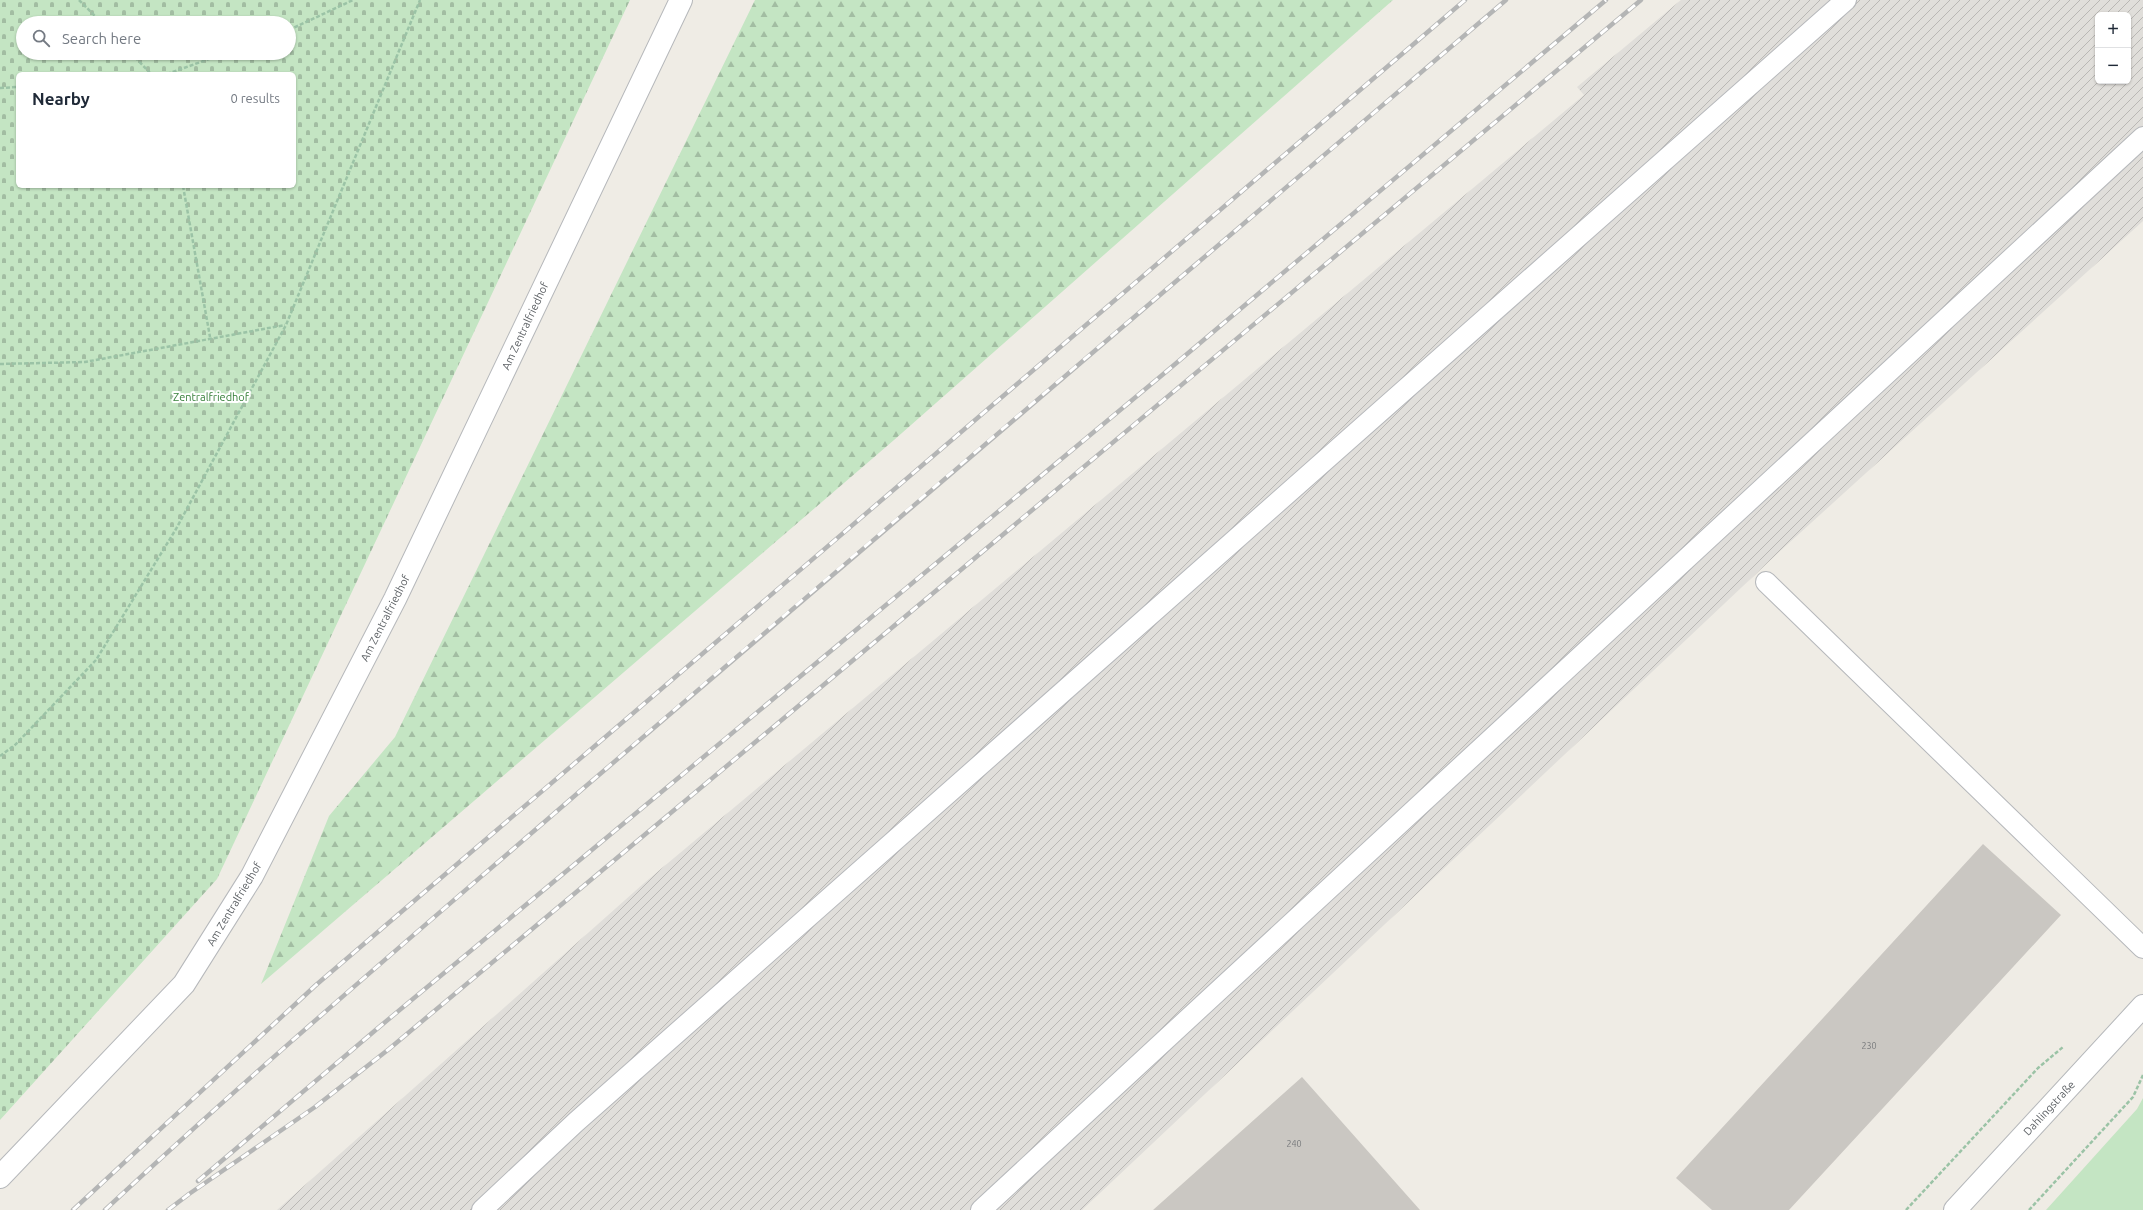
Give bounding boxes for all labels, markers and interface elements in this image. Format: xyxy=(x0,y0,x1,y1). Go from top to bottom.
map controls xyxy=(2095,12,2131,84)
button: + xyxy=(2095,12,2131,48)
search box xyxy=(16,16,296,60)
icon: search xyxy=(30,27,52,49)
text: Search here xyxy=(62,30,141,47)
button: − xyxy=(2095,48,2131,84)
text: Nearby xyxy=(32,89,90,108)
text: 0 results xyxy=(230,91,280,105)
street label: Am Zentralfriedhof xyxy=(499,280,551,372)
park label: Zentralfriedhof xyxy=(173,391,250,403)
street label: Am Zentralfriedhof xyxy=(358,572,412,663)
street label: Am Zentralfriedhof xyxy=(204,859,264,948)
house number: 230 xyxy=(1861,1041,1877,1051)
street label: Dahlingstraße xyxy=(2021,1078,2077,1138)
house number: 240 xyxy=(1286,1139,1302,1149)

